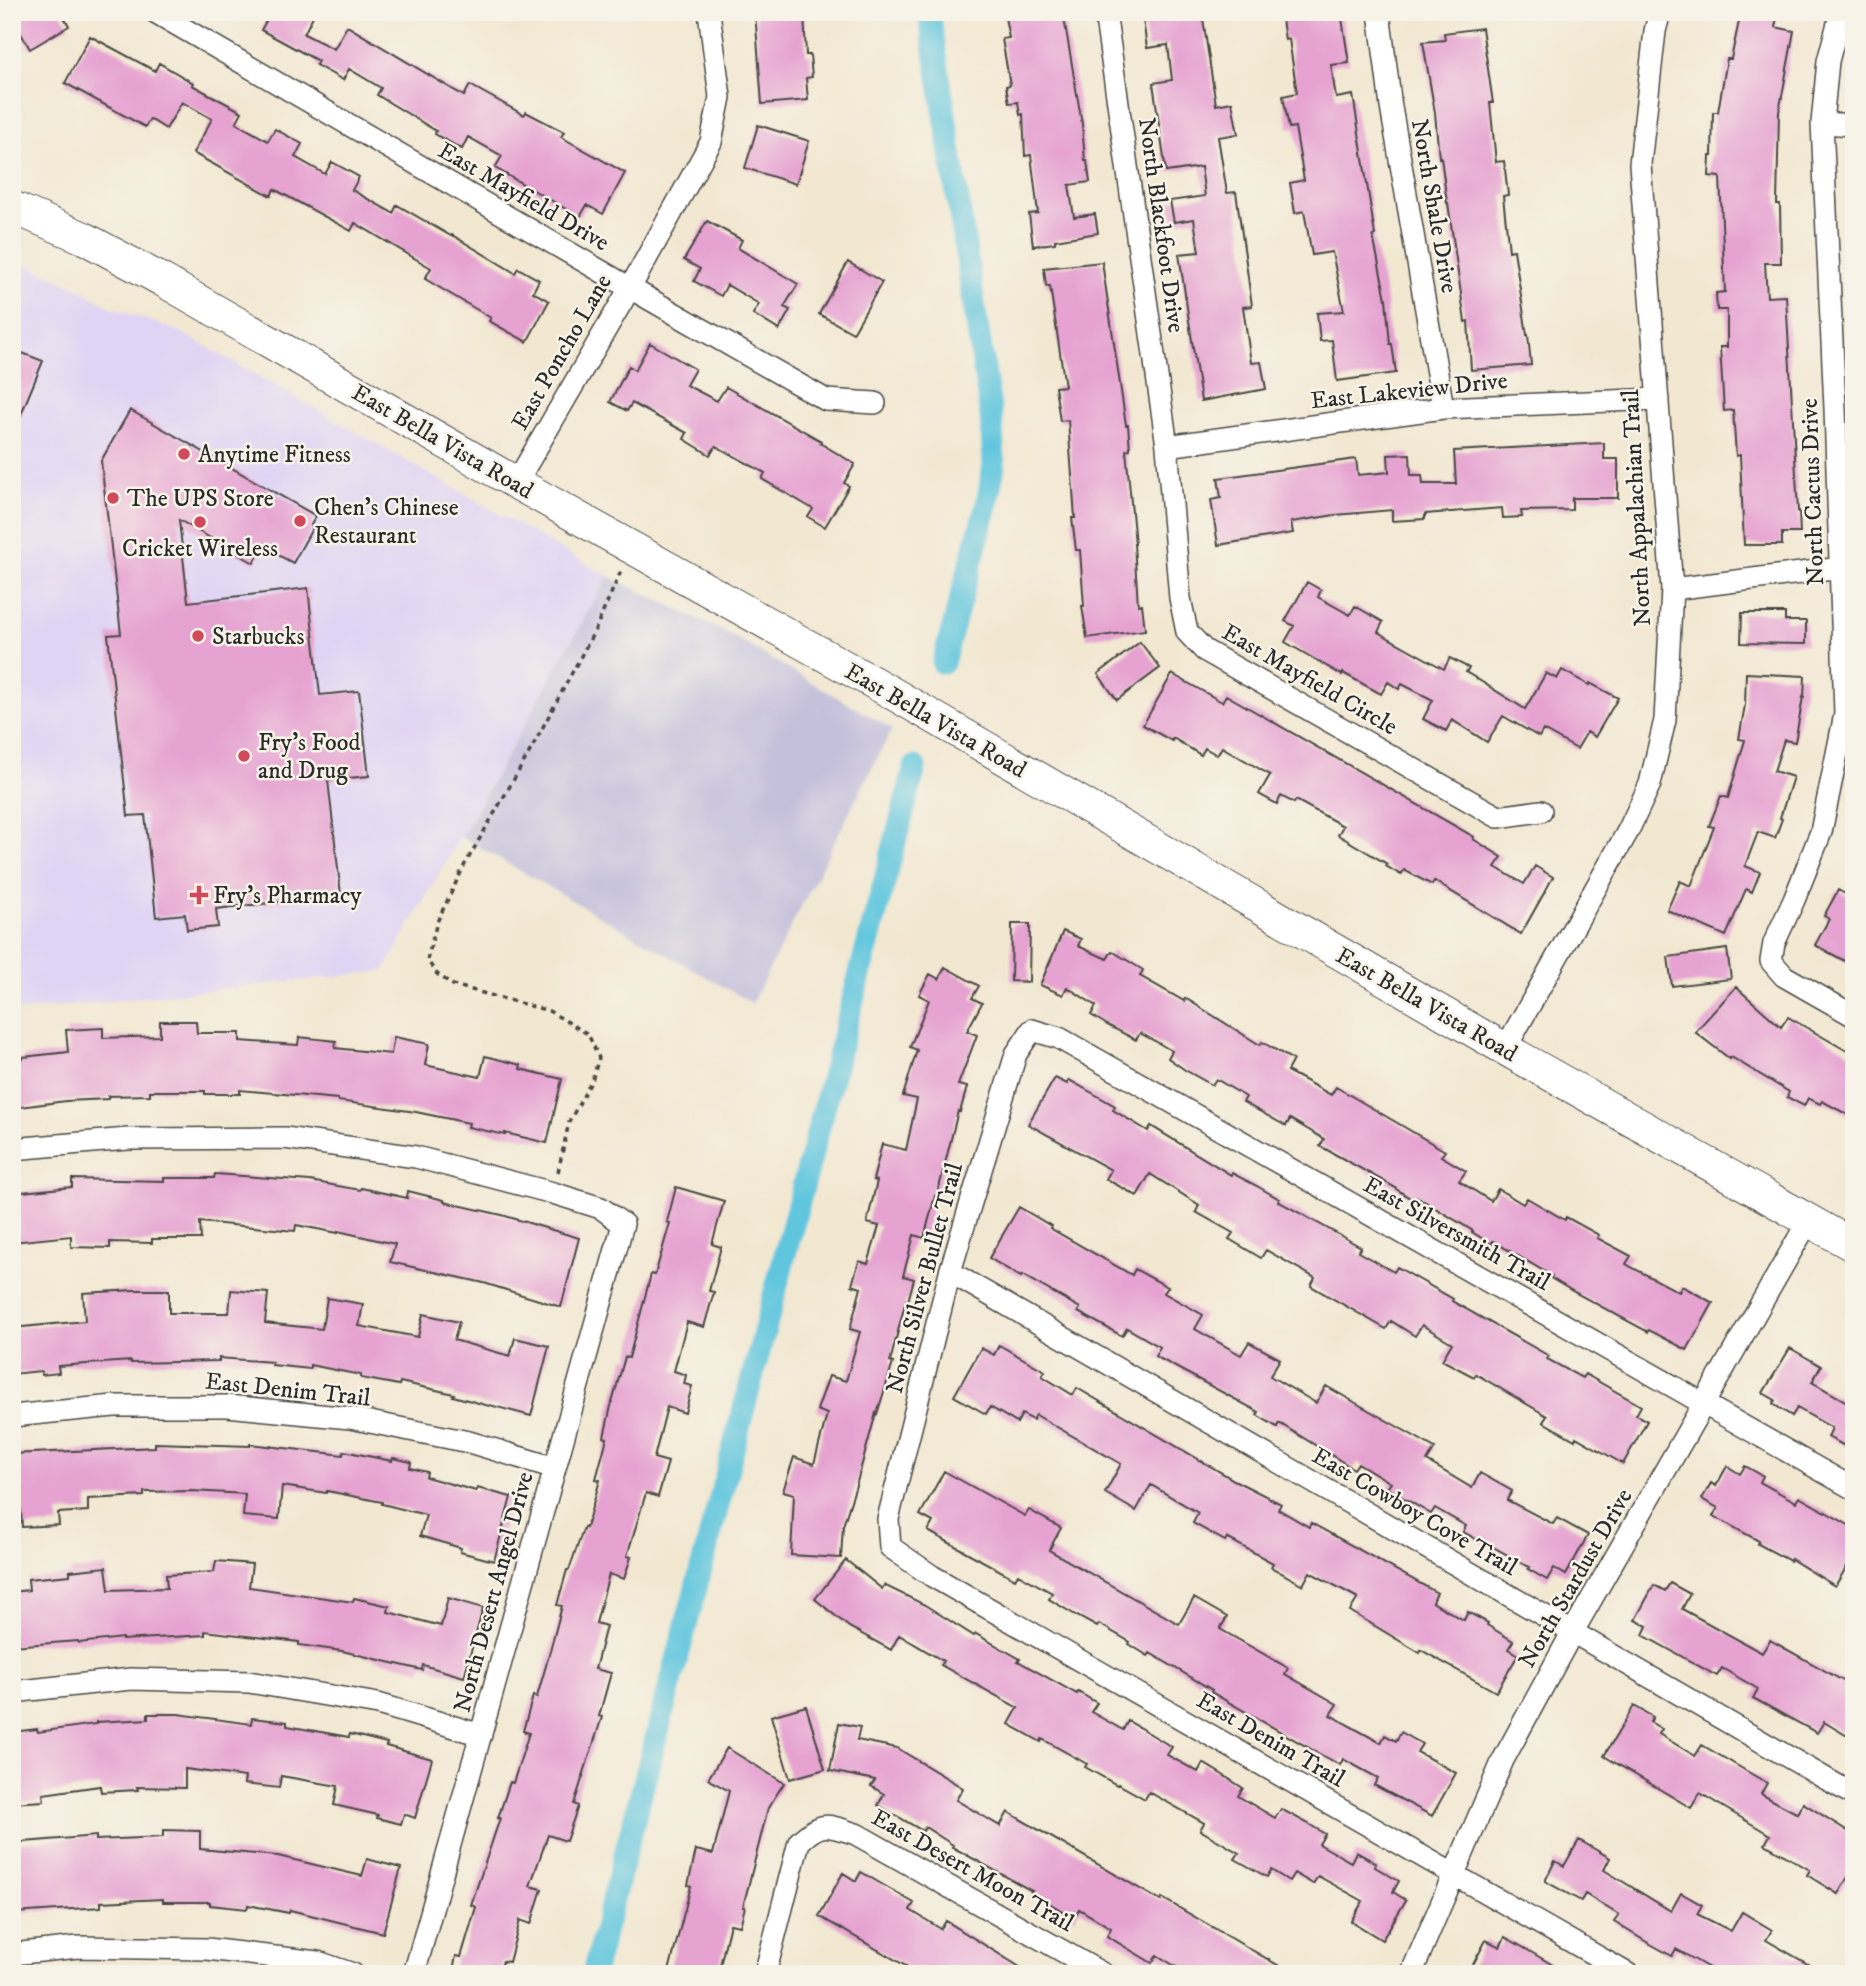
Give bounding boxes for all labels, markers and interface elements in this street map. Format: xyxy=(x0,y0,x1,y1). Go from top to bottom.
street label: North Blackfoot Drive xyxy=(1131,116,1191,335)
street label: North Shale Drive xyxy=(1404,117,1464,296)
street label: East Mayfield Drive xyxy=(433,136,614,258)
street label: East Poncho Lane xyxy=(505,269,619,436)
street label: East Lakeview Drive xyxy=(1309,366,1509,416)
street label: East Bella Vista Road xyxy=(346,378,539,506)
street label: North Appalachian Trail xyxy=(1616,388,1658,627)
street label: North Cactus Drive xyxy=(1795,398,1831,586)
place label: Anytime Fitness xyxy=(198,440,351,470)
marker: Anytime Fitness xyxy=(176,446,192,462)
place label: The UPS Store xyxy=(127,484,274,514)
marker: The UPS Store xyxy=(105,490,121,506)
place label: Chen's Chinese Restaurant xyxy=(314,493,459,551)
marker: Chen's Chinese Restaurant xyxy=(292,513,308,529)
marker: Cricket Wireless xyxy=(192,514,208,530)
place label: Cricket Wireless xyxy=(122,534,278,564)
street label: East Mayfield Circle xyxy=(1216,617,1403,742)
place label: Starbucks xyxy=(212,622,304,652)
marker: Starbucks xyxy=(190,628,206,644)
street label: East Bella Vista Road xyxy=(839,657,1032,785)
place label: Fry's Food and Drug xyxy=(258,728,360,786)
marker: Fry's Food and Drug xyxy=(236,748,252,764)
place label: Fry's Pharmacy xyxy=(213,881,362,911)
marker: Fry's Pharmacy xyxy=(191,887,207,903)
street label: East Bella Vista Road xyxy=(1330,941,1523,1069)
street label: North Silver Bullet Trail xyxy=(880,1159,970,1397)
street label: East Silversmith Trail xyxy=(1358,1170,1556,1298)
street label: East Denim Trail xyxy=(204,1366,373,1414)
street label: East Cowboy Cove Trail xyxy=(1307,1441,1523,1583)
street label: North Desert Angel Drive xyxy=(447,1469,541,1716)
street label: North Stardust Drive xyxy=(1512,1483,1639,1674)
street label: East Denim Trail xyxy=(1191,1685,1351,1795)
street label: East Desert Moon Trail xyxy=(866,1803,1079,1939)

